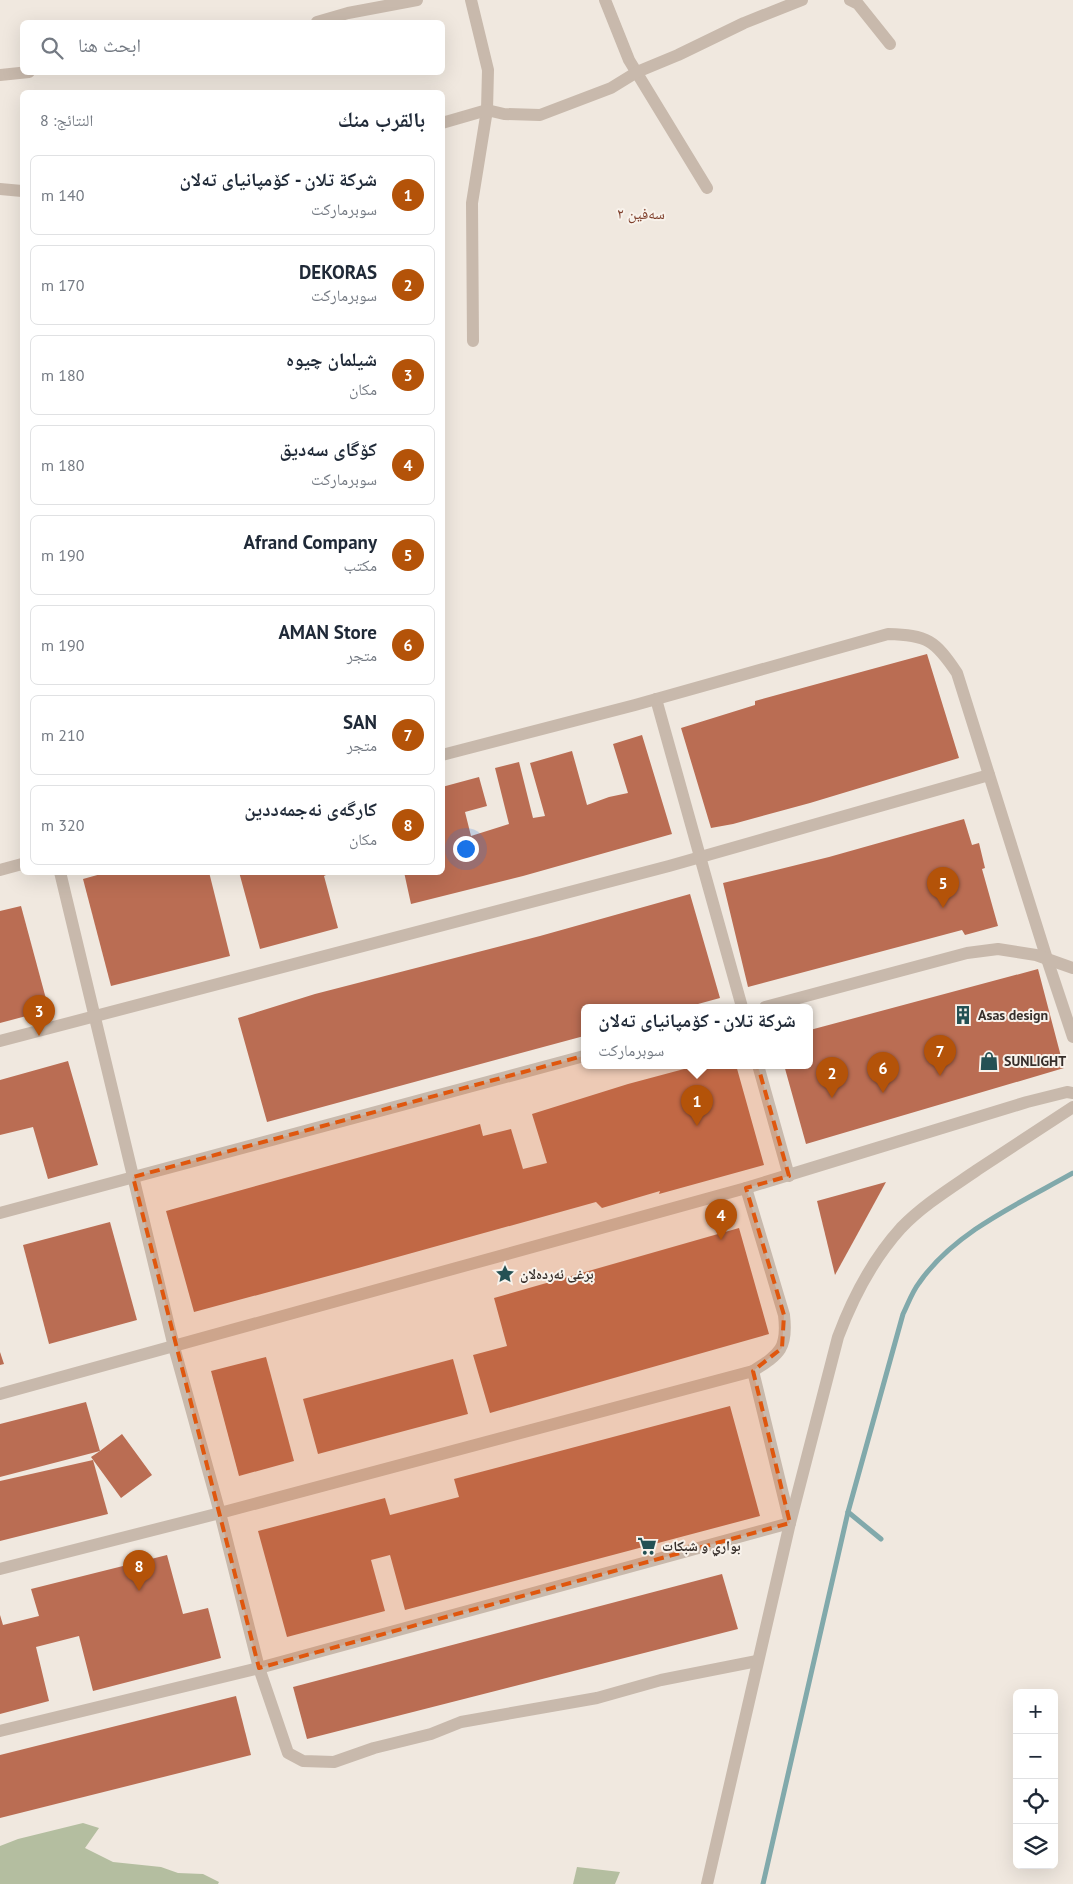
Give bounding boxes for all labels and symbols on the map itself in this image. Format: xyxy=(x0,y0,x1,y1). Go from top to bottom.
district label: سەفین ٢ xyxy=(617,204,665,224)
your location xyxy=(453,836,479,862)
pin: 5 xyxy=(927,867,959,908)
pin: 3 xyxy=(23,995,55,1036)
building icon: Asas design xyxy=(952,1004,974,1026)
place label: Asas design xyxy=(978,1006,1048,1024)
pin: 7 xyxy=(924,1035,956,1076)
shop icon: SUNLIGHT xyxy=(978,1050,1000,1072)
pin: 6 xyxy=(867,1052,899,1093)
place label: SUNLIGHT xyxy=(1004,1052,1066,1070)
pin: 2 xyxy=(816,1057,848,1098)
pin: 1 xyxy=(681,1085,713,1126)
pin: 4 xyxy=(705,1199,737,1240)
place icon: برغی ئەردەلان xyxy=(494,1263,516,1285)
place label: برغی ئەردەلان xyxy=(520,1265,594,1283)
supermarket icon: بواري و شبكات xyxy=(636,1535,658,1557)
place label: بواري و شبكات xyxy=(662,1537,741,1557)
pin: 8 xyxy=(123,1550,155,1591)

